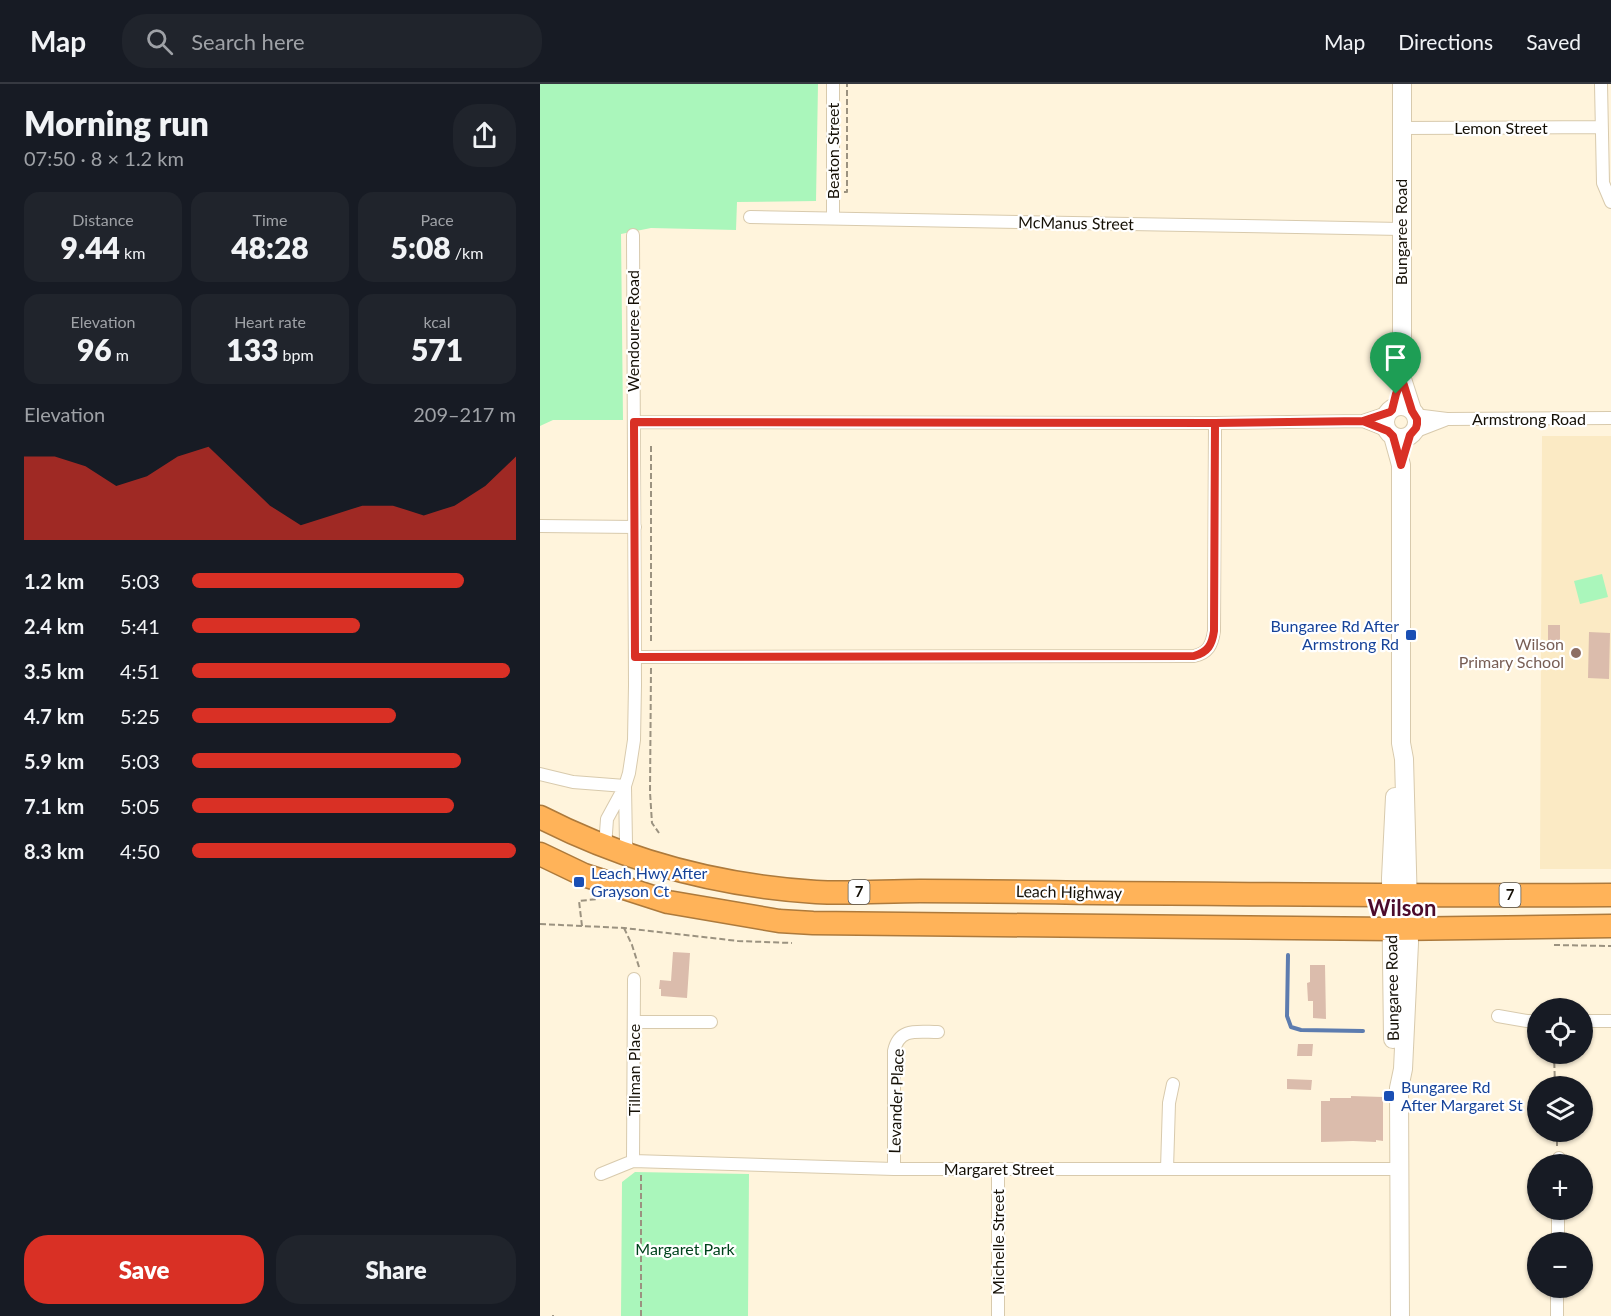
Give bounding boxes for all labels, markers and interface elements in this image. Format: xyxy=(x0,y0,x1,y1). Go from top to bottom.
search box xyxy=(122,14,542,68)
text: Map xyxy=(30,24,86,58)
icon: search xyxy=(143,25,176,58)
text: Search here xyxy=(191,28,305,55)
text: Map xyxy=(1324,29,1365,54)
text: Directions xyxy=(1398,29,1493,54)
text: Saved xyxy=(1526,29,1581,54)
text: Morning run xyxy=(24,103,209,143)
street label: Beaton Street xyxy=(823,103,842,199)
button: share xyxy=(453,104,516,167)
street label: Lemon Street xyxy=(1454,118,1548,137)
text: 07:50 · 8 × 1.2 km xyxy=(24,146,184,170)
street label: Bungaree Road xyxy=(1391,179,1410,285)
text: Distance xyxy=(72,210,134,229)
text: Time xyxy=(253,210,287,229)
text: Pace xyxy=(420,210,454,229)
street label: McManus Street xyxy=(1018,212,1134,233)
text: 9.44 xyxy=(61,229,120,265)
text: 48:28 xyxy=(231,229,309,265)
text: 5:08 xyxy=(391,229,451,265)
text: km xyxy=(120,243,145,262)
text: /km xyxy=(451,243,483,262)
street label: Wendouree Road xyxy=(623,270,642,392)
text: Elevation xyxy=(71,312,136,331)
text: Heart rate xyxy=(234,312,306,331)
text: kcal xyxy=(423,312,451,331)
text: 96 xyxy=(77,331,112,367)
text: 133 xyxy=(226,331,279,367)
text: 571 xyxy=(411,331,463,367)
pin xyxy=(1370,332,1421,394)
icon: arrive xyxy=(1379,341,1412,374)
text: m xyxy=(112,345,129,364)
text: bpm xyxy=(279,345,314,364)
text: Elevation xyxy=(24,402,105,426)
text: 209–217 m xyxy=(413,402,516,426)
street label: Armstrong Road xyxy=(1472,409,1586,428)
text: 1.2 km xyxy=(24,569,84,593)
text: 5:03 xyxy=(120,569,160,593)
text: 2.4 km xyxy=(24,614,84,638)
text: 5:41 xyxy=(120,614,160,638)
place label: Bungaree Rd After Armstrong Rd xyxy=(1270,616,1399,653)
marker: Bungaree Rd After Armstrong Rd xyxy=(1404,628,1418,642)
place label: Wilson Primary School xyxy=(1459,634,1564,671)
marker: Wilson Primary School xyxy=(1569,646,1583,660)
text: 3.5 km xyxy=(24,659,84,683)
text: 4:51 xyxy=(120,659,160,683)
text: 4.7 km xyxy=(24,704,84,728)
text: 5:25 xyxy=(120,704,160,728)
text: 5.9 km xyxy=(24,749,84,773)
text: 5:03 xyxy=(120,749,160,773)
text: 7.1 km xyxy=(24,794,84,818)
text: 5:05 xyxy=(120,794,160,818)
text: 8.3 km xyxy=(24,839,84,863)
text: 4:50 xyxy=(120,839,160,863)
place label: Leach Hwy After Grayson Ct xyxy=(591,863,708,900)
marker: Leach Hwy After Grayson Ct xyxy=(572,875,586,889)
road number: 7 xyxy=(848,880,870,904)
street label: Leach Highway xyxy=(1016,881,1123,902)
road number: 7 xyxy=(1500,883,1520,907)
district label: Wilson xyxy=(1368,894,1436,921)
street label: Bungaree Road xyxy=(1381,935,1402,1041)
map controls xyxy=(1527,998,1593,1298)
button: locate xyxy=(1527,998,1593,1064)
street label: Tillman Place xyxy=(624,1024,643,1116)
street label: Levander Place xyxy=(884,1048,907,1154)
button: layers xyxy=(1527,1076,1593,1142)
place label: Bungaree Rd After Margaret St xyxy=(1401,1077,1523,1114)
marker: Bungaree Rd After Margaret St xyxy=(1382,1089,1396,1103)
button: + xyxy=(1527,1154,1593,1220)
street label: Margaret Street xyxy=(944,1159,1054,1178)
street label: Michelle Street xyxy=(988,1189,1007,1295)
button: − xyxy=(1527,1232,1593,1298)
button: Save xyxy=(24,1235,264,1304)
button: Share xyxy=(276,1235,516,1304)
park label: Margaret Park xyxy=(635,1239,736,1258)

